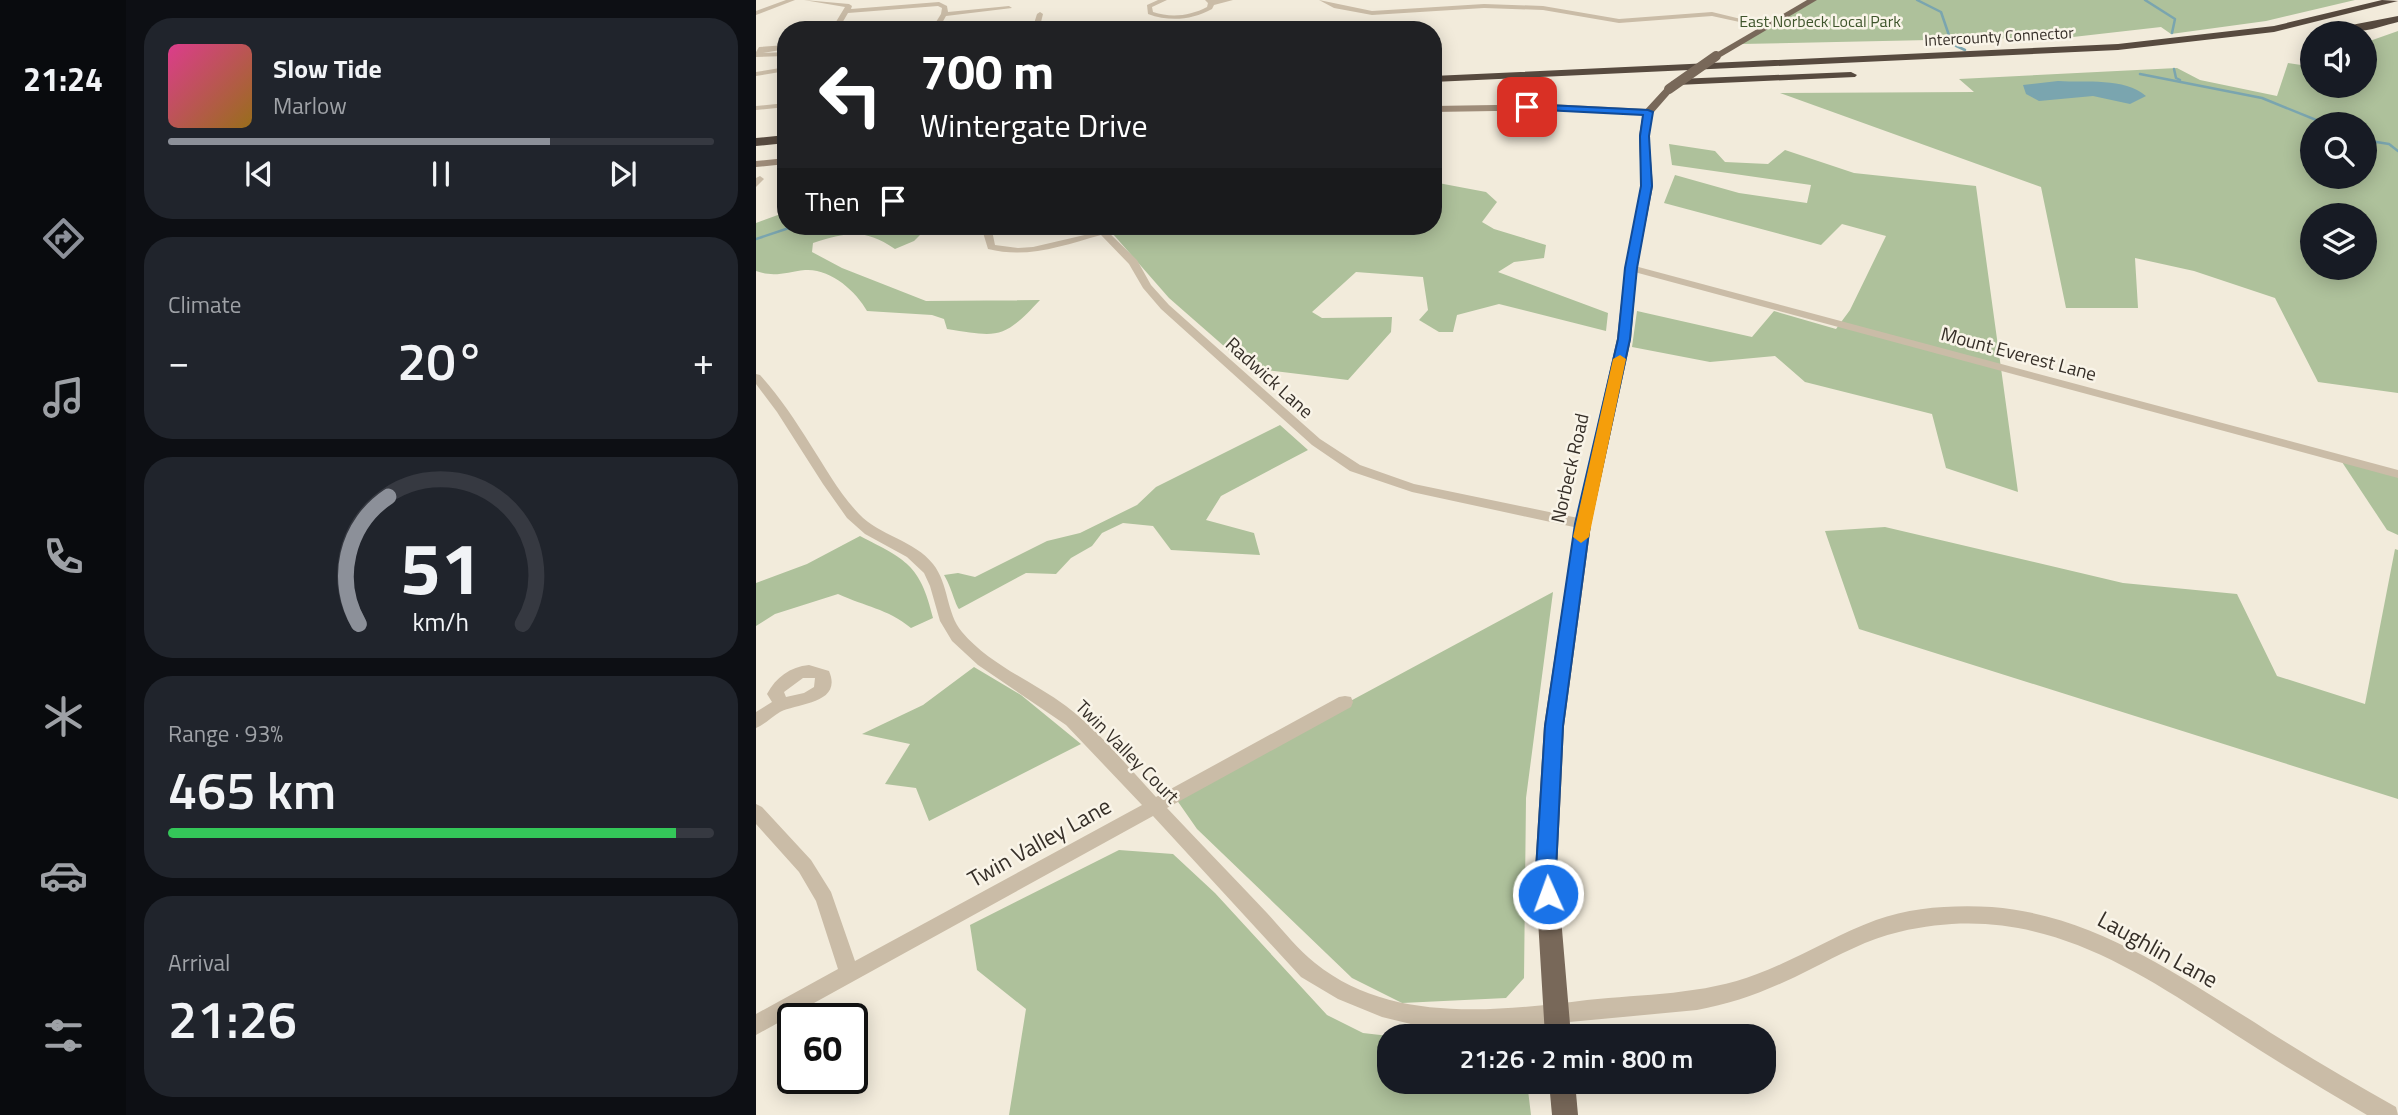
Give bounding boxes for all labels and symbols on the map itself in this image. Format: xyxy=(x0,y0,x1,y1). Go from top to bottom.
park label: East Norbeck Local Park xyxy=(1739,9,1901,33)
street label: Intercounty Connector xyxy=(1924,20,2075,52)
pin xyxy=(1497,77,1557,137)
street label: Mount Everest Lane xyxy=(1938,318,2100,388)
street label: Radwick Lane xyxy=(1219,329,1321,425)
street label: Norbeck Road xyxy=(1542,410,1596,526)
street label: Twin Valley Court xyxy=(1069,692,1187,810)
street label: Twin Valley Lane xyxy=(961,788,1117,896)
position arrow xyxy=(1511,857,1585,931)
street label: Laughlin Lane xyxy=(2091,901,2225,997)
speed limit sign: 60 xyxy=(777,1003,868,1094)

